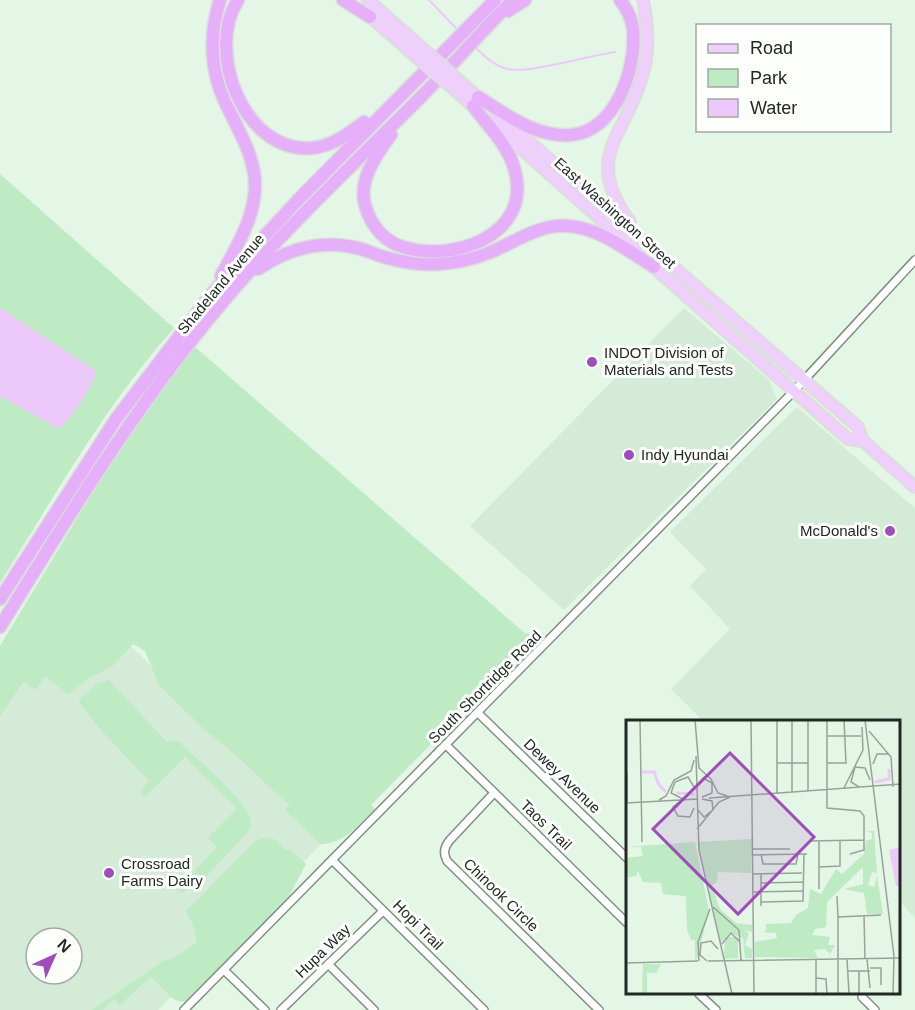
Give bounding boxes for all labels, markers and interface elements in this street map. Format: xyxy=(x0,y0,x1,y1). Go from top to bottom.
legend xyxy=(696,24,891,132)
text: Road xyxy=(750,38,793,58)
text: Park xyxy=(750,68,788,88)
text: Water xyxy=(750,98,797,118)
street label: East Washington Street xyxy=(551,154,680,272)
street label: Shadeland Avenue xyxy=(174,230,268,337)
place label: INDOT Division of Materials and Tests xyxy=(604,344,733,378)
marker: INDOT Division of Materials and Tests xyxy=(585,355,599,369)
place label: Indy Hyundai xyxy=(641,446,729,463)
marker: Indy Hyundai xyxy=(622,448,636,462)
place label: McDonald's xyxy=(800,522,878,539)
marker: McDonald's xyxy=(883,524,897,538)
street label: South Shortridge Road xyxy=(425,627,545,747)
inset map xyxy=(626,720,900,995)
street label: Dewey Avenue xyxy=(521,735,604,816)
street label: Taos Trail xyxy=(517,796,575,853)
place label: Crossroad Farms Dairy xyxy=(121,855,203,889)
street label: Chinook Circle xyxy=(460,855,542,935)
marker: Crossroad Farms Dairy xyxy=(102,866,116,880)
street label: Hopi Trail xyxy=(390,896,447,953)
street label: Hupa Way xyxy=(292,920,354,981)
north arrow xyxy=(24,926,84,986)
text: N xyxy=(54,936,74,956)

